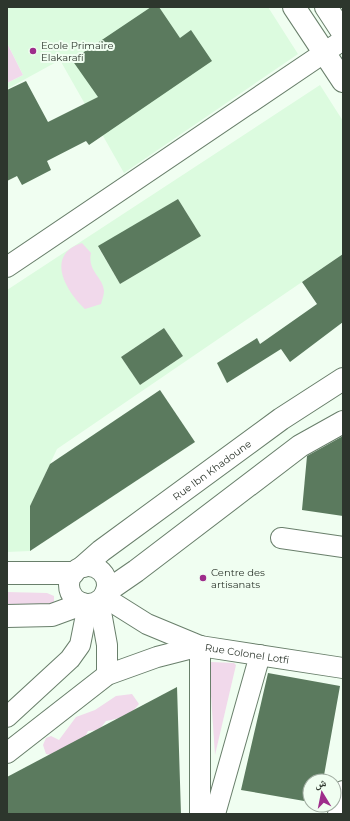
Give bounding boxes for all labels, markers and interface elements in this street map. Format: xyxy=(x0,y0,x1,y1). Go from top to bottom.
place label: Ecole Primaire Elakarafi xyxy=(41,39,113,64)
marker: Ecole Primaire Elakarafi xyxy=(28,46,38,56)
street label: Rue Ibn Khadoune xyxy=(170,437,254,503)
place label: Centre des artisanats xyxy=(211,566,265,591)
marker: Centre des artisanats xyxy=(198,573,208,583)
street label: Rue Colonel Lotfi xyxy=(204,641,290,667)
north arrow xyxy=(302,773,342,813)
text: ش xyxy=(313,775,328,792)

